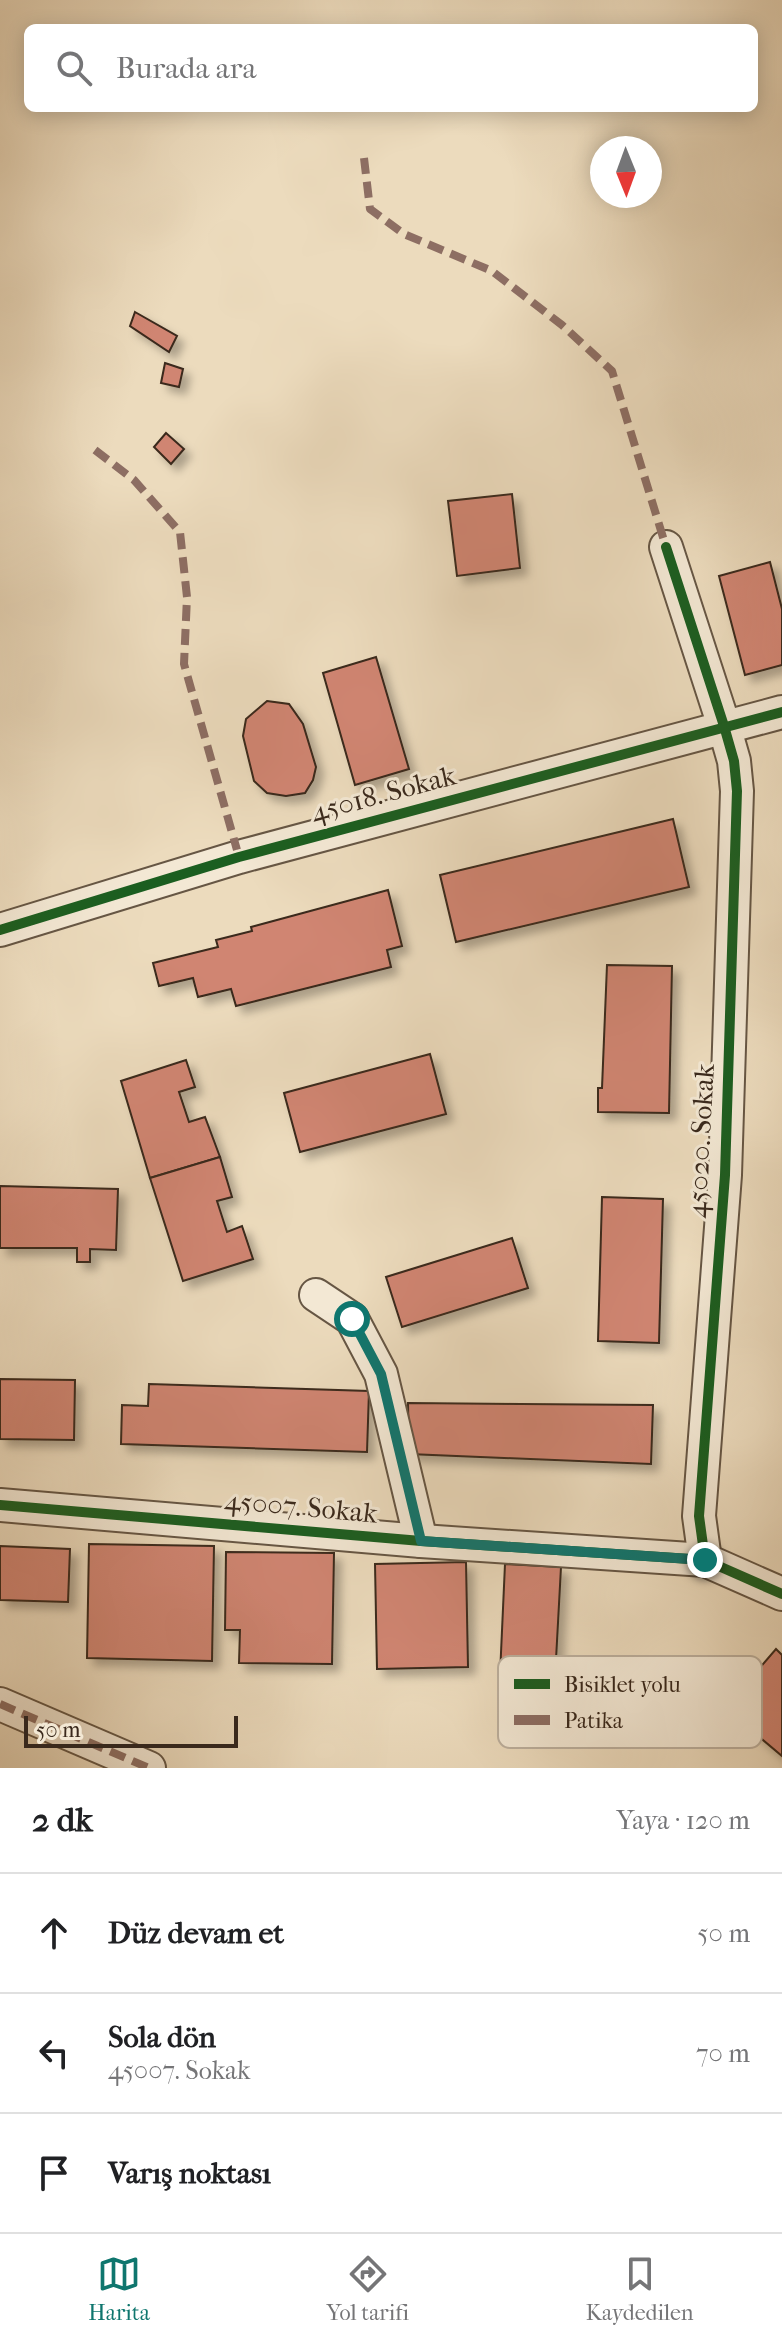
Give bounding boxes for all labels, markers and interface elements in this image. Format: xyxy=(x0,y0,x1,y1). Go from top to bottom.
search box xyxy=(24,24,758,112)
icon: search xyxy=(52,46,96,90)
text: Burada ara xyxy=(116,51,256,86)
north arrow xyxy=(590,136,662,208)
street label: 45018. Sokak xyxy=(307,758,460,829)
street label: 45020. Sokak xyxy=(680,1062,721,1219)
route start xyxy=(334,1301,370,1337)
street label: 45007. Sokak xyxy=(223,1483,379,1530)
route end xyxy=(687,1542,723,1578)
legend xyxy=(498,1656,762,1748)
text: Bisiklet yolu xyxy=(564,1672,681,1698)
text: Patika xyxy=(564,1708,624,1734)
scale bar xyxy=(24,1712,238,1748)
text: 50 m xyxy=(36,1717,81,1743)
text: 2 dk xyxy=(32,1800,93,1840)
text: Yaya · 120 m xyxy=(617,1805,750,1836)
icon: ahead xyxy=(32,1911,76,1955)
text: Düz devam et xyxy=(108,1916,284,1951)
text: 50 m xyxy=(697,1918,750,1949)
text: Sola dön xyxy=(108,2020,216,2055)
icon: left xyxy=(32,2031,76,2075)
text: 70 m xyxy=(696,2038,750,2069)
text: 45007. Sokak xyxy=(108,2055,250,2086)
icon: arrive xyxy=(32,2151,76,2195)
text: Varış noktası xyxy=(108,2156,271,2191)
tab: Harita xyxy=(88,2252,150,2326)
tab: Yol tarifi xyxy=(327,2252,409,2326)
tab: Kaydedilen xyxy=(586,2252,694,2326)

